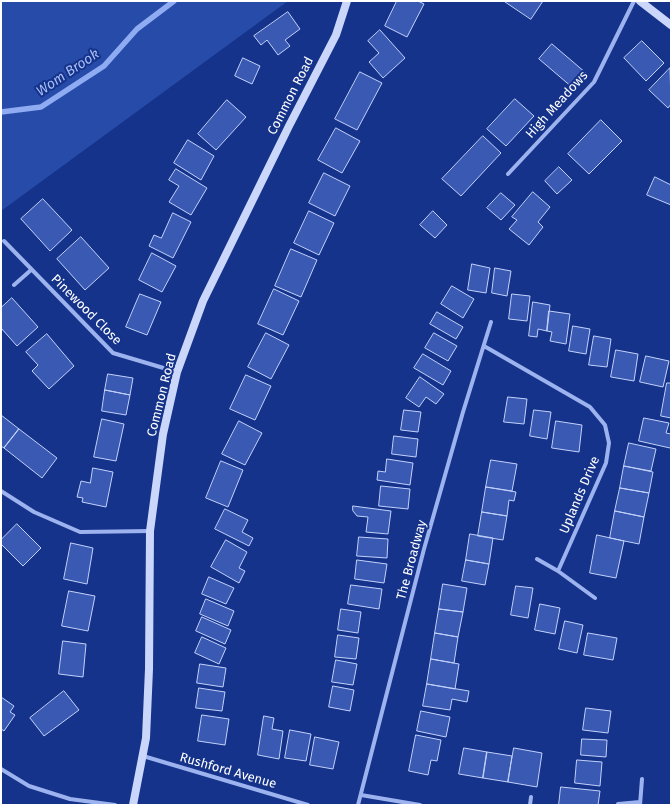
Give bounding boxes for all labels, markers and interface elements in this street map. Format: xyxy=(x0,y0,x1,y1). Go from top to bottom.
water label: Wom Brook xyxy=(33,46,103,100)
street label: Common Road xyxy=(265,54,317,138)
street label: High Meadows xyxy=(523,68,591,142)
street label: Pinewood Close xyxy=(48,272,124,348)
street label: Common Road xyxy=(144,352,180,438)
street label: Uplands Drive xyxy=(557,454,603,536)
street label: The Broadway xyxy=(394,518,430,602)
street label: Rushford Avenue xyxy=(178,750,278,792)

